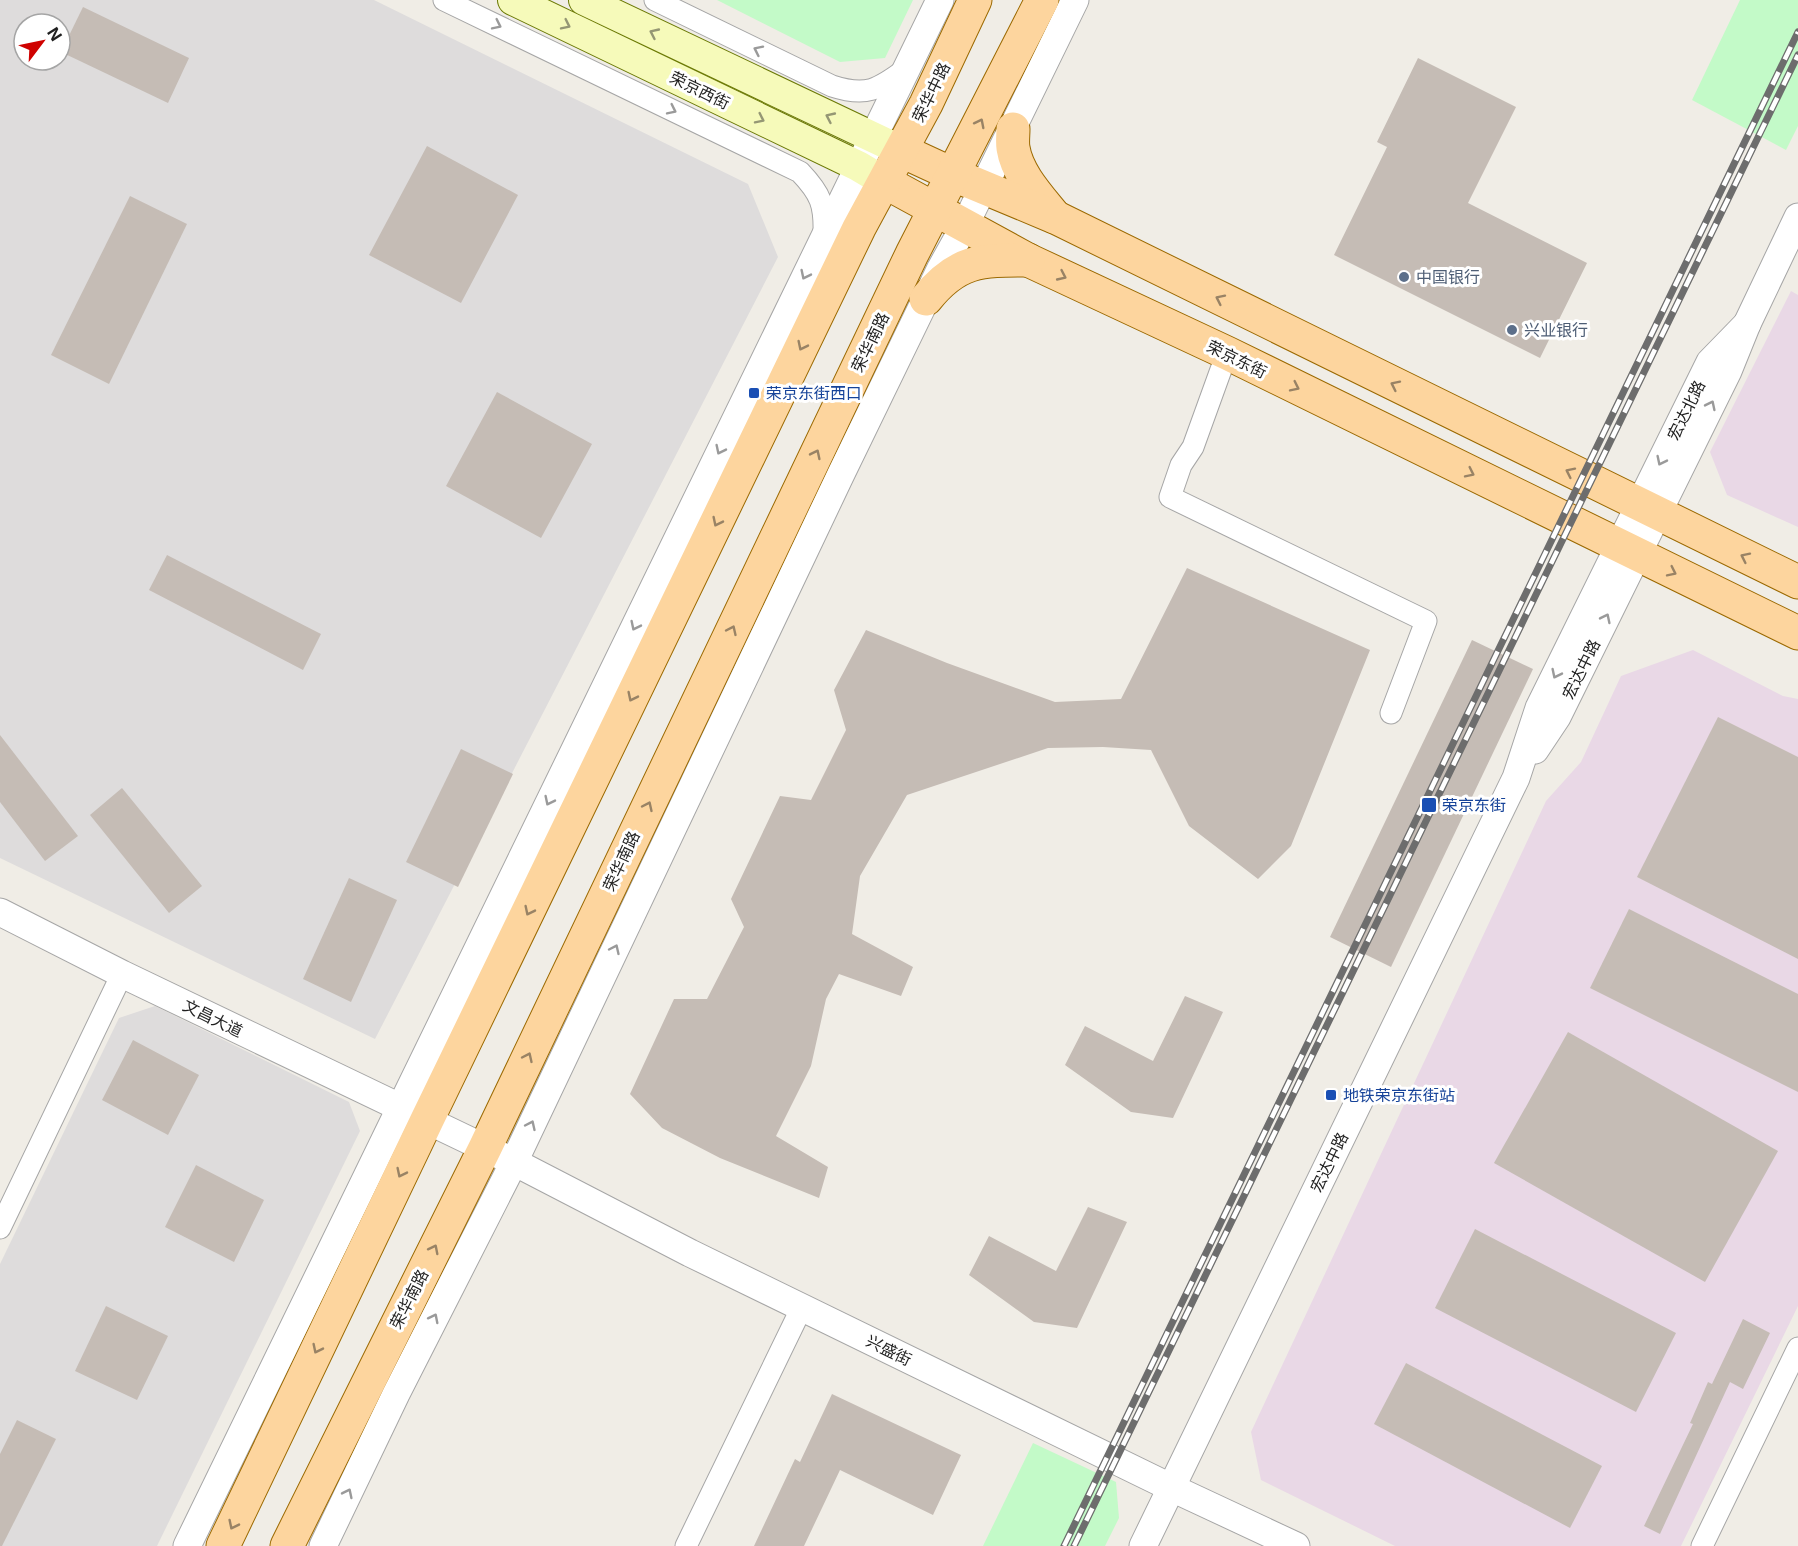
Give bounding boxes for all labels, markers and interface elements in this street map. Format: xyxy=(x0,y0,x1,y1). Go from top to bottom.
north arrow xyxy=(12,12,72,72)
one-way arrow xyxy=(490,18,501,30)
one-way arrow xyxy=(559,18,570,30)
text: N xyxy=(43,24,66,45)
one-way arrow xyxy=(650,29,661,41)
one-way arrow xyxy=(754,46,765,58)
street label: 荣华中路 xyxy=(908,59,954,125)
street label: 荣京西街 xyxy=(667,67,733,113)
one-way arrow xyxy=(666,103,677,115)
one-way arrow xyxy=(754,111,765,123)
one-way arrow xyxy=(826,112,837,124)
one-way arrow xyxy=(973,119,984,129)
place label: 中国银行 xyxy=(1416,267,1480,287)
one-way arrow xyxy=(1055,268,1066,280)
one-way arrow xyxy=(800,269,812,280)
marker: 中国银行 xyxy=(1397,270,1411,284)
one-way arrow xyxy=(1216,295,1227,307)
street label: 荣华南路 xyxy=(847,309,893,375)
place label: 兴业银行 xyxy=(1524,320,1588,340)
marker: 兴业银行 xyxy=(1505,323,1519,337)
street label: 荣京东街 xyxy=(1204,336,1270,382)
one-way arrow xyxy=(797,340,809,351)
street label: 宏达北路 xyxy=(1663,377,1709,443)
one-way arrow xyxy=(1289,379,1300,391)
one-way arrow xyxy=(1390,381,1401,393)
place label: 荣京东街西口 xyxy=(766,383,862,403)
marker: 荣京东街西口 xyxy=(747,386,761,400)
one-way arrow xyxy=(1703,401,1715,412)
one-way arrow xyxy=(715,444,727,455)
one-way arrow xyxy=(809,449,821,460)
one-way arrow xyxy=(1656,454,1668,465)
one-way arrow xyxy=(1464,465,1475,477)
one-way arrow xyxy=(1565,467,1576,479)
one-way arrow xyxy=(712,515,724,526)
one-way arrow xyxy=(1741,553,1752,564)
one-way arrow xyxy=(1665,564,1676,576)
one-way arrow xyxy=(1599,613,1611,624)
one-way arrow xyxy=(630,619,642,630)
one-way arrow xyxy=(724,625,736,636)
street label: 宏达中路 xyxy=(1558,636,1604,702)
one-way arrow xyxy=(1552,668,1564,679)
one-way arrow xyxy=(627,691,639,702)
one-way arrow xyxy=(545,795,557,806)
place label: 荣京东街 xyxy=(1442,795,1506,815)
marker: 荣京东街 xyxy=(1420,796,1438,814)
one-way arrow xyxy=(641,801,653,812)
street label: 荣华南路 xyxy=(598,828,644,894)
one-way arrow xyxy=(524,904,536,915)
one-way arrow xyxy=(608,945,620,956)
street label: 文昌大道 xyxy=(180,995,246,1041)
one-way arrow xyxy=(520,1053,532,1064)
place label: 地铁荣京东街站 xyxy=(1343,1085,1455,1105)
marker: 地铁荣京东街站 xyxy=(1324,1088,1338,1102)
one-way arrow xyxy=(524,1121,536,1132)
street label: 宏达中路 xyxy=(1306,1129,1352,1195)
one-way arrow xyxy=(397,1167,409,1178)
one-way arrow xyxy=(427,1245,438,1256)
street label: 荣华南路 xyxy=(386,1266,432,1332)
one-way arrow xyxy=(427,1314,438,1325)
street label: 兴盛街 xyxy=(863,1330,915,1370)
one-way arrow xyxy=(313,1342,325,1353)
one-way arrow xyxy=(341,1489,352,1500)
one-way arrow xyxy=(229,1518,241,1529)

